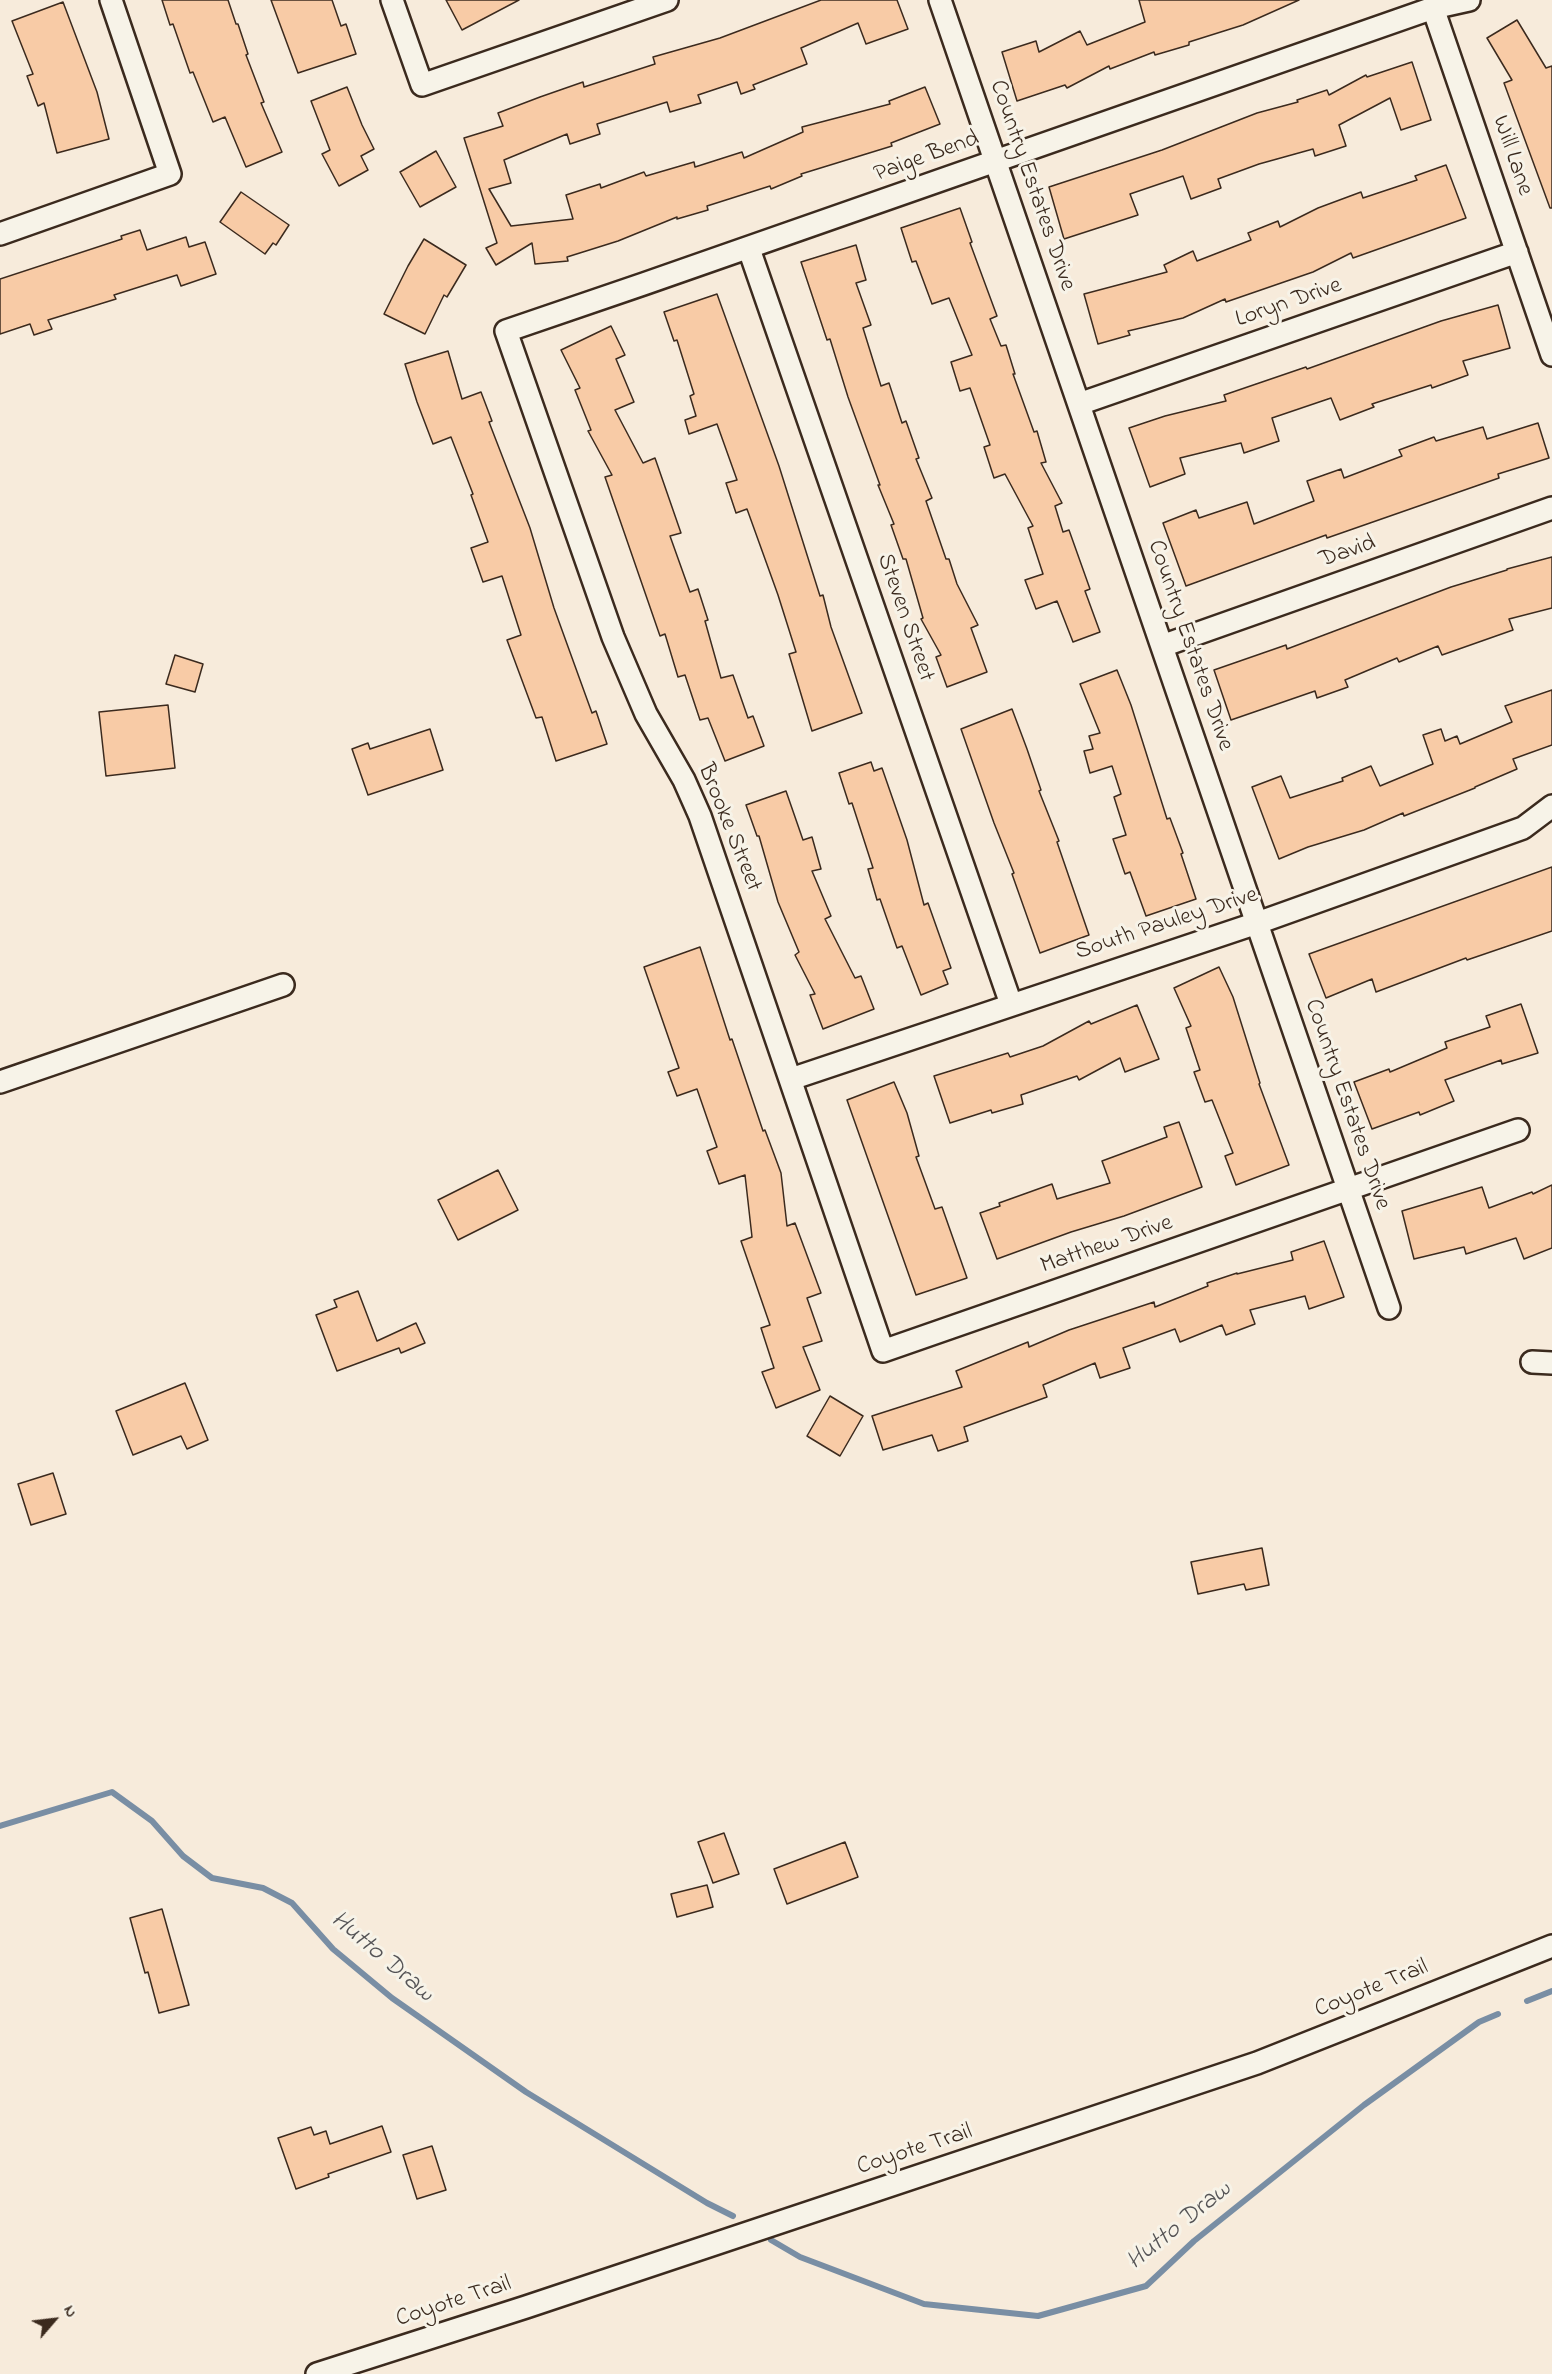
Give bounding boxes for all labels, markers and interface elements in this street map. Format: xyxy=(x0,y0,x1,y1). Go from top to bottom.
street label: Country Estates Drive xyxy=(981,77,1081,295)
street label: Will Lane xyxy=(1484,112,1538,200)
street label: Paige Bend xyxy=(871,126,983,190)
street label: Loryn Drive xyxy=(1232,272,1346,336)
street label: David xyxy=(1316,530,1380,576)
street label: Country Estates Drive xyxy=(1139,537,1239,755)
street label: Steven Street xyxy=(869,550,939,686)
street label: Brooke Street xyxy=(689,760,767,896)
street label: South Pauley Drive xyxy=(1072,882,1262,968)
street label: Country Estates Drive xyxy=(1296,996,1396,1214)
street label: Matthew Drive xyxy=(1037,1210,1177,1282)
water label: Hutto Draw xyxy=(323,1906,439,2010)
street label: Coyote Trail xyxy=(1311,1954,1433,2026)
street label: Coyote Trail xyxy=(854,2119,976,2183)
water label: Hutto Draw xyxy=(1121,2175,1239,2279)
street label: Coyote Trail xyxy=(393,2271,515,2335)
north arrow xyxy=(24,2290,84,2350)
text: N xyxy=(57,2301,83,2322)

